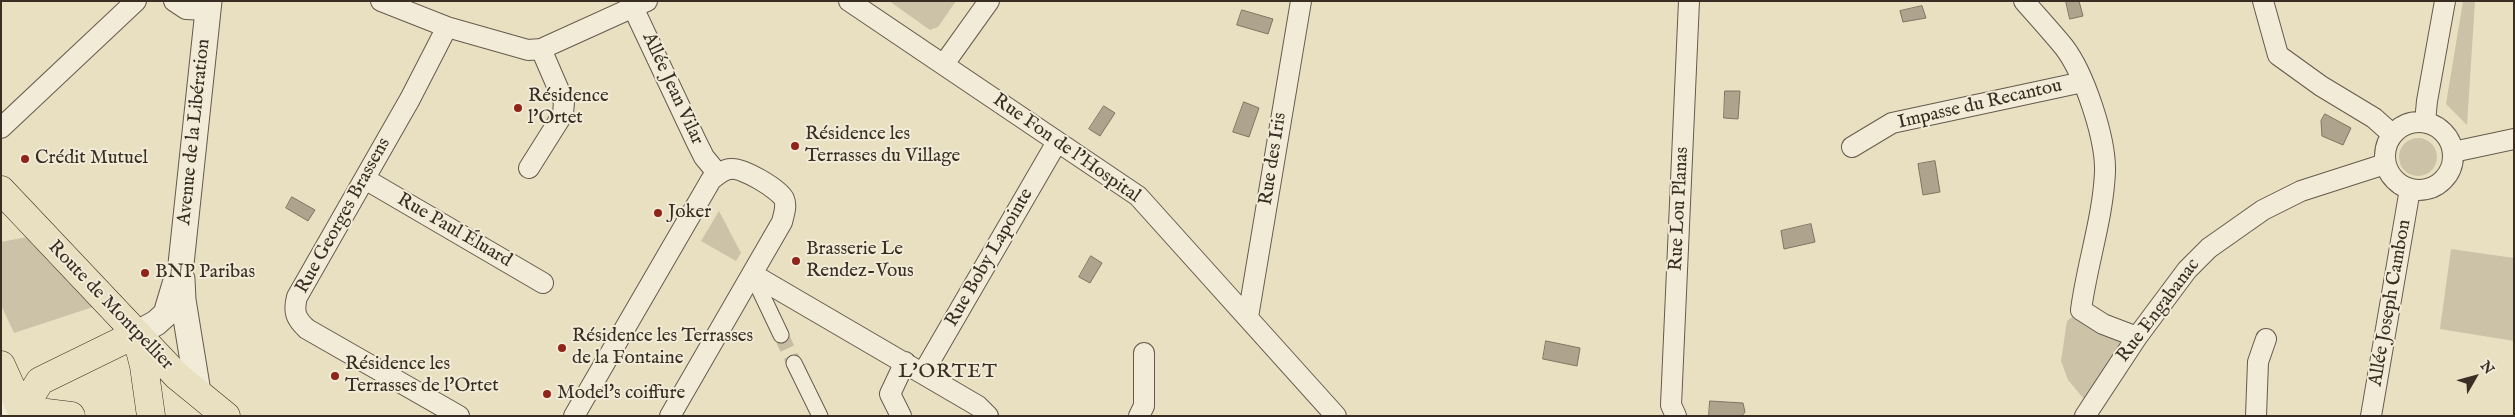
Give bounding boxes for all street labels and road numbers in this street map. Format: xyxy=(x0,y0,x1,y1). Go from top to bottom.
street label: Allée Jean Vilar xyxy=(636,29,708,149)
street label: Avenue de la Libération xyxy=(174,38,216,226)
street label: Impasse du Recantou xyxy=(1896,75,2064,135)
street label: Rue Fon de l'Hospital xyxy=(988,89,1144,209)
street label: Rue des Iris xyxy=(1255,111,1293,207)
street label: Rue Georges Brassens xyxy=(292,134,396,298)
street label: Rue Lou Planas xyxy=(1665,146,1695,272)
street label: Rue Boby Lapointe xyxy=(941,185,1039,331)
street label: Rue Paul Éluard xyxy=(393,189,515,273)
street label: Allée Joseph Cambon xyxy=(2365,218,2417,388)
street label: Route de Montpellier xyxy=(42,236,178,376)
street label: Rue Engabanac xyxy=(2113,255,2205,367)

